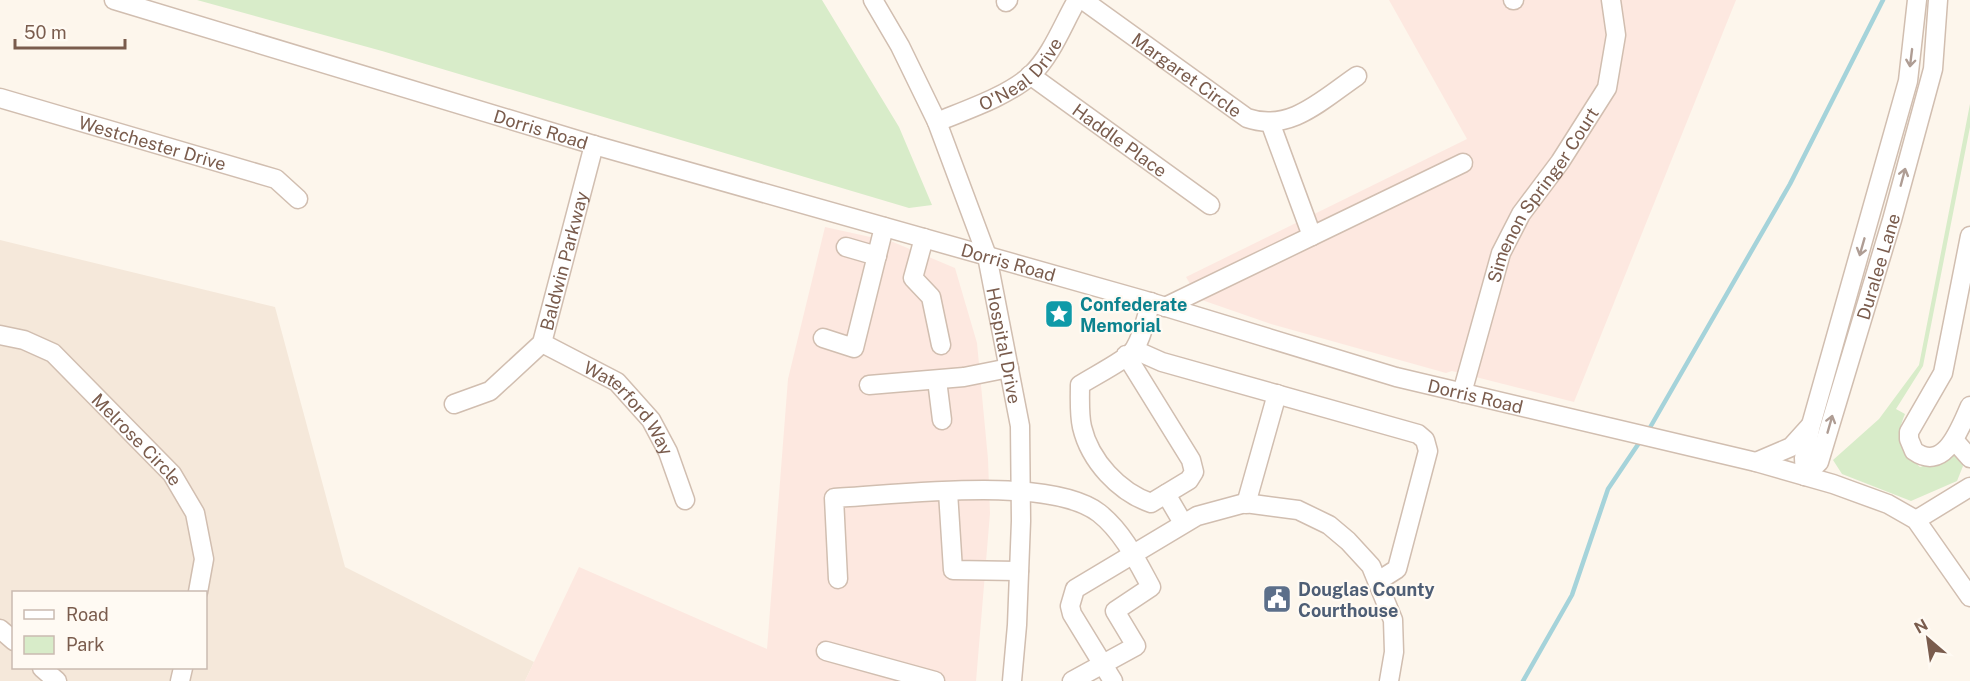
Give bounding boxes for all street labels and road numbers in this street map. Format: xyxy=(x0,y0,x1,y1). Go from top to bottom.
street label: Margaret Circle xyxy=(1128,28,1246,121)
street label: O'Neal Drive xyxy=(975,34,1066,114)
street label: Haddle Place xyxy=(1069,99,1171,181)
street label: Simenon Springer Court xyxy=(1483,103,1603,285)
street label: Dorris Road xyxy=(491,105,591,153)
street label: Westchester Drive xyxy=(76,111,229,174)
street label: Baldwin Parkway xyxy=(535,189,592,333)
street label: Duralee Lane xyxy=(1852,211,1904,322)
street label: Dorris Road xyxy=(959,239,1058,285)
street label: Hospital Drive xyxy=(983,286,1026,405)
street label: Waterford Way xyxy=(580,356,678,459)
street label: Dorris Road xyxy=(1426,374,1525,417)
street label: Melrose Circle xyxy=(88,389,187,489)

